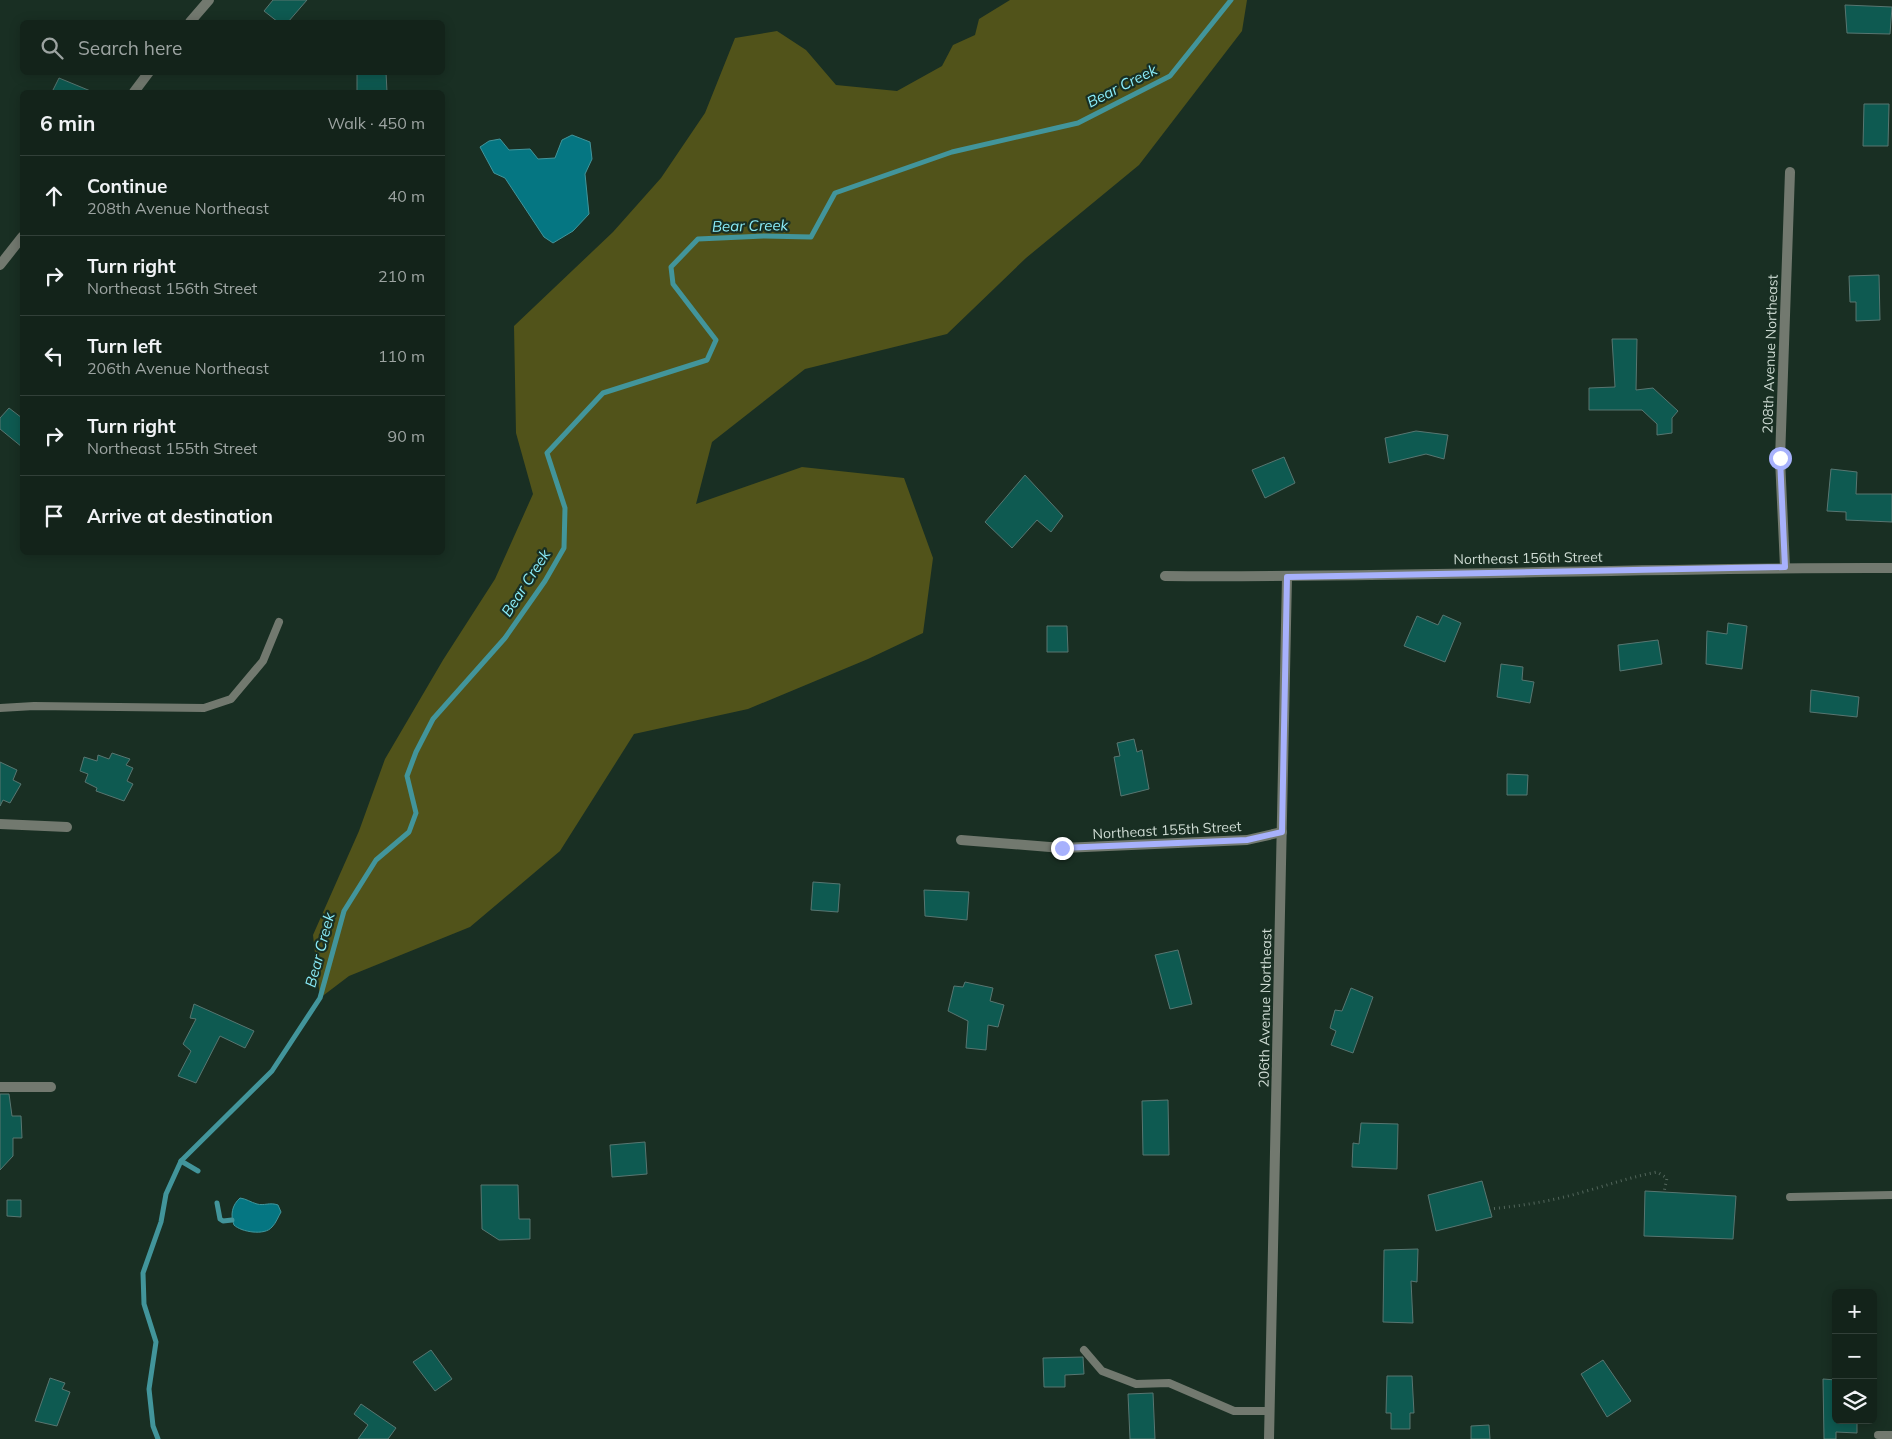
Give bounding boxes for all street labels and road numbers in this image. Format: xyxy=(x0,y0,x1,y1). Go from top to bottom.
street label: 208th Avenue Northeast xyxy=(1758,274,1782,434)
street label: Northeast 156th Street xyxy=(1453,548,1603,568)
street label: Northeast 155th Street xyxy=(1092,817,1242,843)
street label: 206th Avenue Northeast xyxy=(1255,928,1275,1088)

